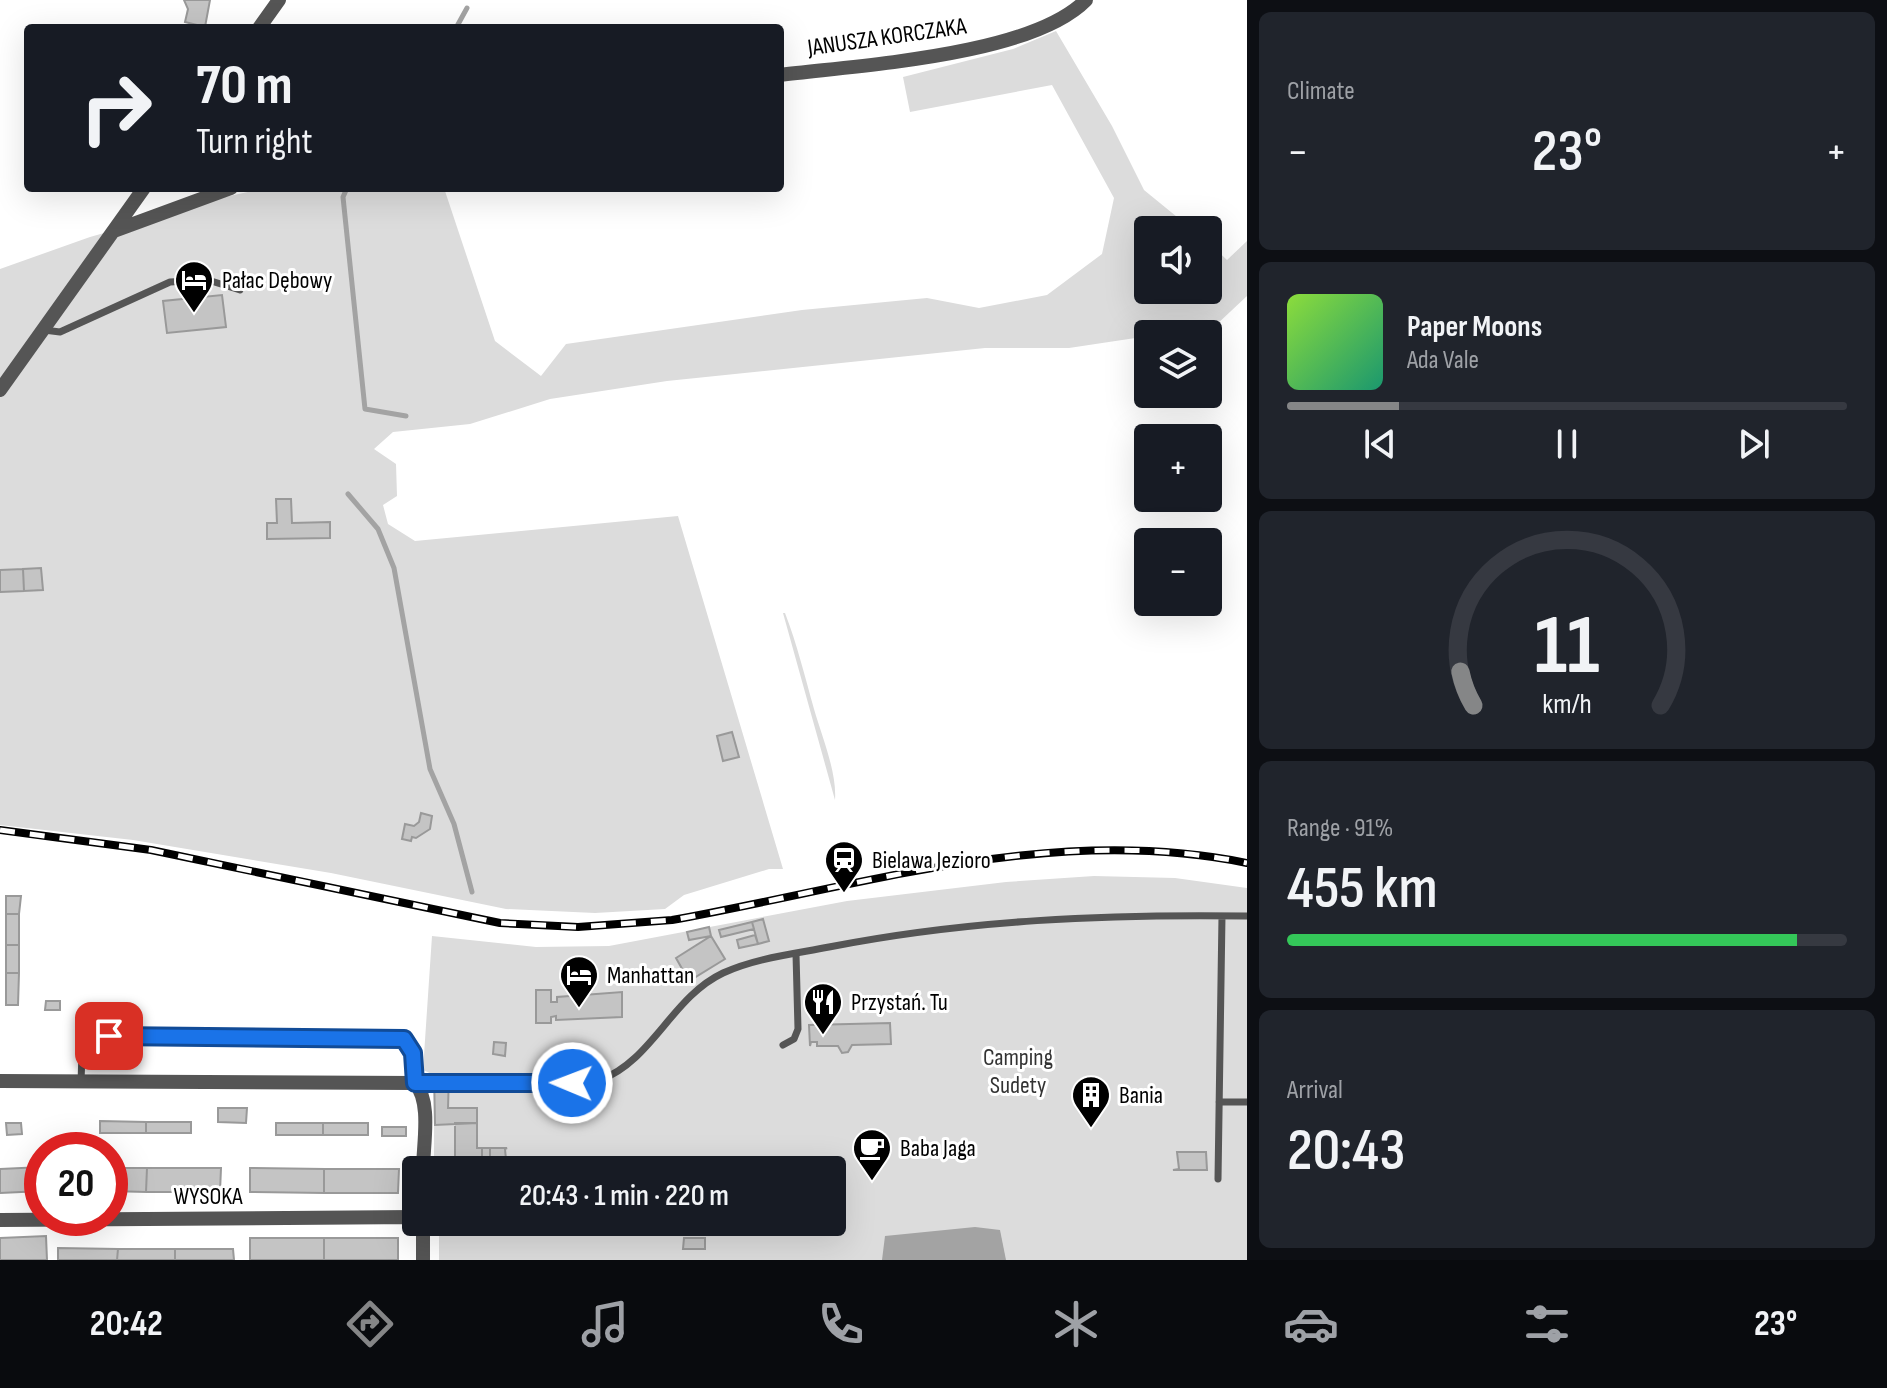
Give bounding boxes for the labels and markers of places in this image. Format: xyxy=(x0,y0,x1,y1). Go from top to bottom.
hotel icon: Pałac Dębowy xyxy=(173,259,215,314)
place label: Pałac Dębowy xyxy=(222,266,332,295)
station icon: Bielawa Jezioro xyxy=(823,839,865,894)
place label: Bielawa Jezioro xyxy=(872,846,991,875)
hotel icon: Manhattan xyxy=(558,954,600,1009)
place label: Manhattan xyxy=(607,961,694,990)
restaurant icon: Przystań. Tu xyxy=(802,981,844,1036)
place label: Przystań. Tu xyxy=(851,988,948,1017)
pin xyxy=(75,1002,143,1070)
building icon: Bania xyxy=(1070,1074,1112,1129)
place label: Bania xyxy=(1119,1081,1163,1110)
cafe icon: Baba Jaga xyxy=(851,1127,893,1182)
place label: Baba Jaga xyxy=(900,1134,976,1163)

